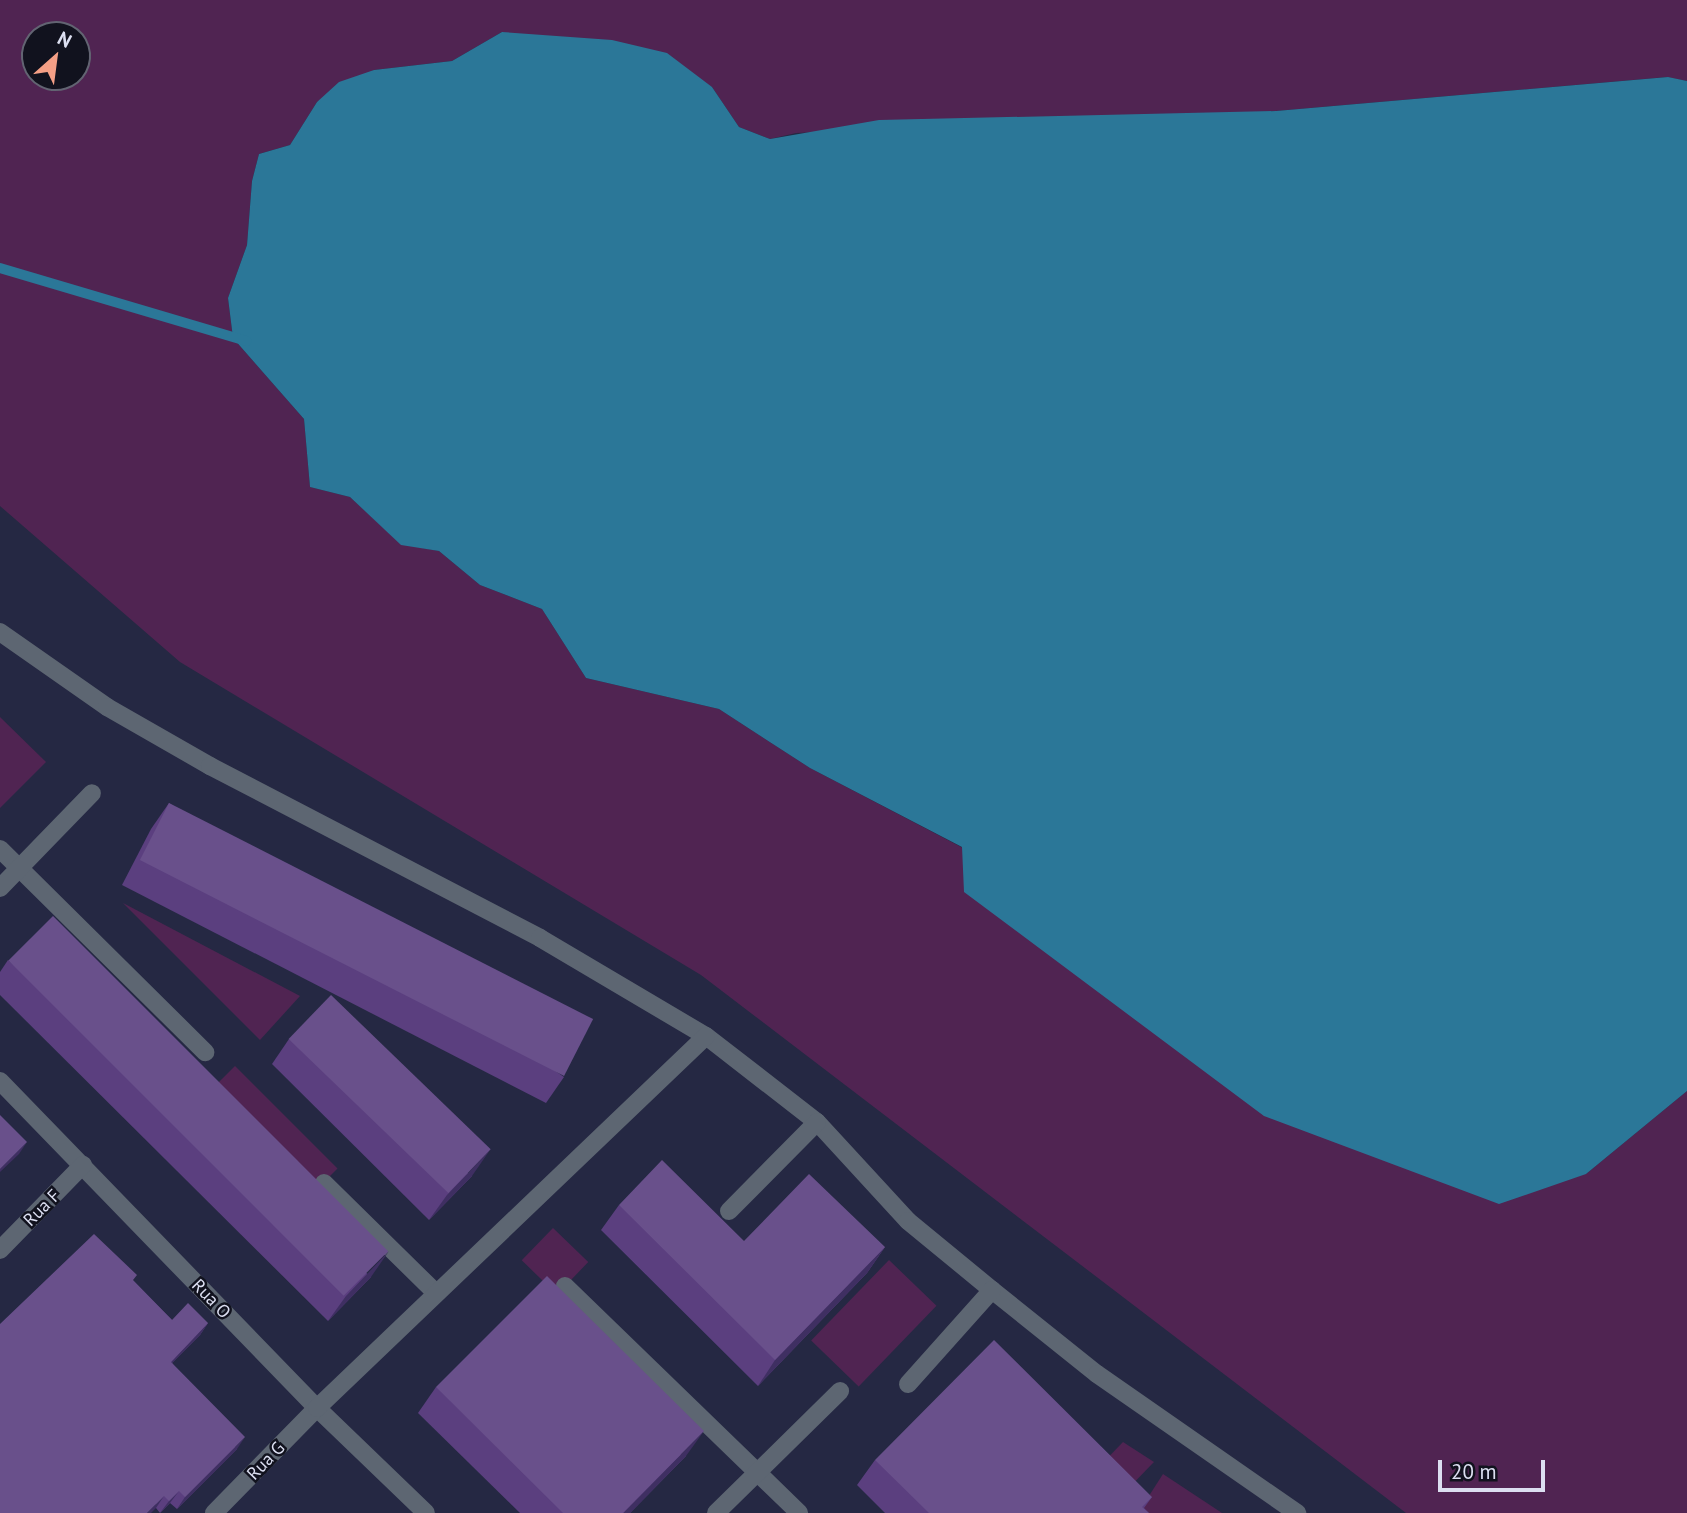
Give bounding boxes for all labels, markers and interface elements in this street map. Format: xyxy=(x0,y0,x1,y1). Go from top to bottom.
north arrow xyxy=(21,21,91,91)
text: N xyxy=(54,26,76,53)
street label: Rua F xyxy=(19,1185,65,1231)
street label: Rua O xyxy=(187,1275,235,1323)
street label: Rua G xyxy=(243,1437,289,1485)
scale bar xyxy=(1442,1446,1549,1490)
text: 20 m xyxy=(1451,1458,1497,1485)

